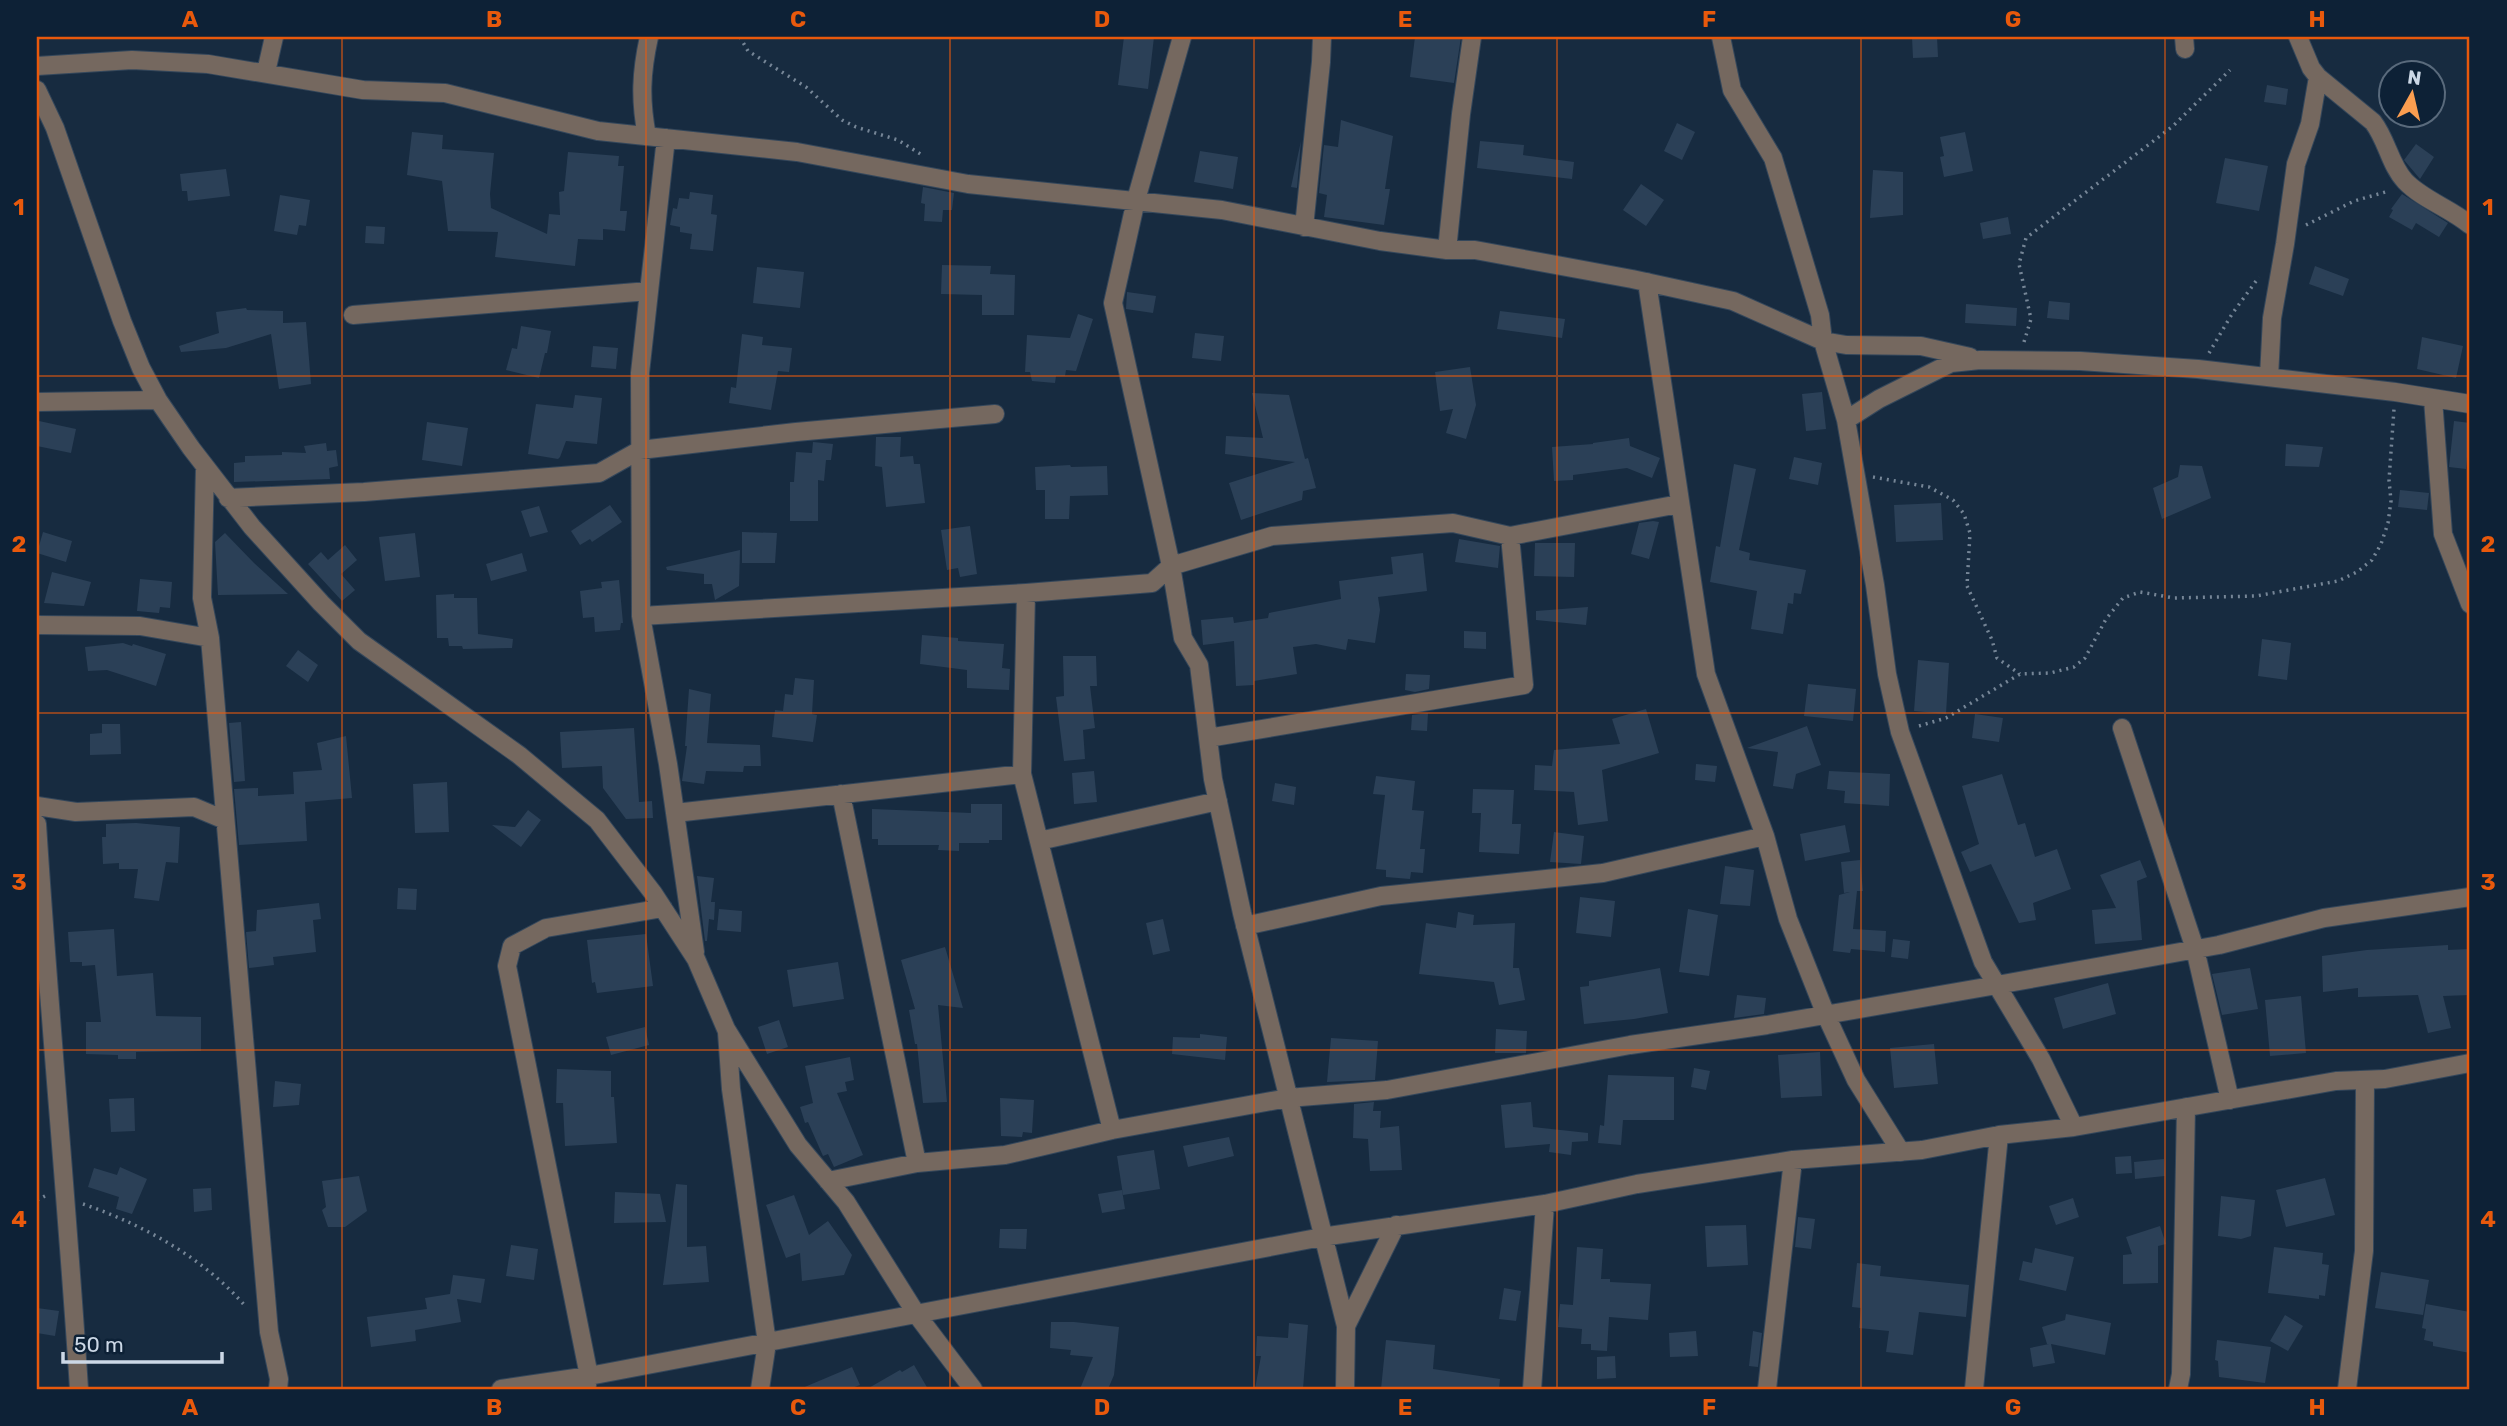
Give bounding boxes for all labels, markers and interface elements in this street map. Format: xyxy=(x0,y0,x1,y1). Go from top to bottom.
text: A xyxy=(182,5,199,33)
text: B xyxy=(486,5,502,33)
text: C xyxy=(790,5,806,33)
text: D xyxy=(1094,5,1110,33)
text: E xyxy=(1398,5,1412,33)
text: F xyxy=(1702,5,1716,33)
text: G xyxy=(2005,5,2021,33)
text: H xyxy=(2308,5,2326,33)
north arrow xyxy=(2378,60,2448,130)
text: N xyxy=(2406,65,2423,90)
text: 1 xyxy=(13,193,25,221)
text: 1 xyxy=(2482,193,2494,221)
text: 2 xyxy=(12,530,26,558)
text: 2 xyxy=(2481,530,2495,558)
text: 3 xyxy=(11,868,27,896)
text: 3 xyxy=(2480,868,2496,896)
text: 4 xyxy=(11,1205,27,1233)
text: 4 xyxy=(2480,1205,2496,1233)
scale bar xyxy=(63,1321,222,1365)
text: 50 m xyxy=(74,1332,124,1357)
text: A xyxy=(182,1393,199,1421)
text: B xyxy=(486,1393,502,1421)
text: C xyxy=(790,1393,806,1421)
text: D xyxy=(1094,1393,1110,1421)
text: E xyxy=(1398,1393,1412,1421)
text: F xyxy=(1702,1393,1716,1421)
text: G xyxy=(2005,1393,2021,1421)
text: H xyxy=(2308,1393,2326,1421)

